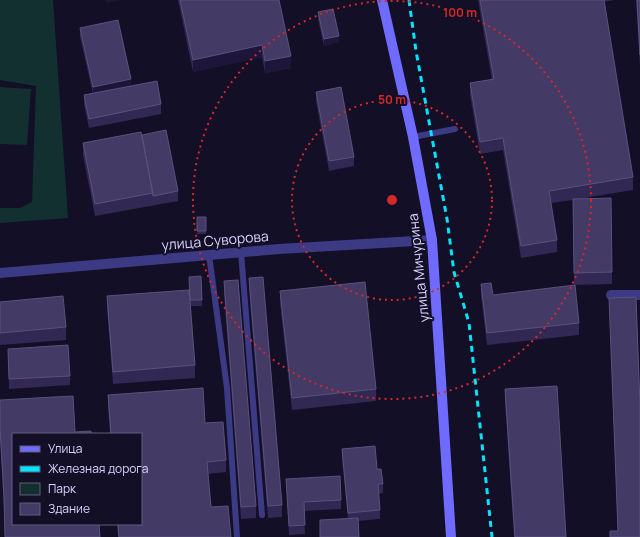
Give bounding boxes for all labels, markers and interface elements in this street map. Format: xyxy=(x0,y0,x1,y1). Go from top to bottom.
text: 100 m xyxy=(443,4,477,21)
text: 50 m xyxy=(378,91,406,108)
centre of rings xyxy=(385,193,399,207)
street label: улица Мичурина xyxy=(403,213,433,323)
street label: улица Суворова xyxy=(161,226,269,254)
legend xyxy=(12,433,142,525)
text: Улица xyxy=(48,440,82,457)
text: Железная дорога xyxy=(48,460,148,477)
text: Парк xyxy=(48,480,77,497)
text: Здание xyxy=(48,500,90,517)

